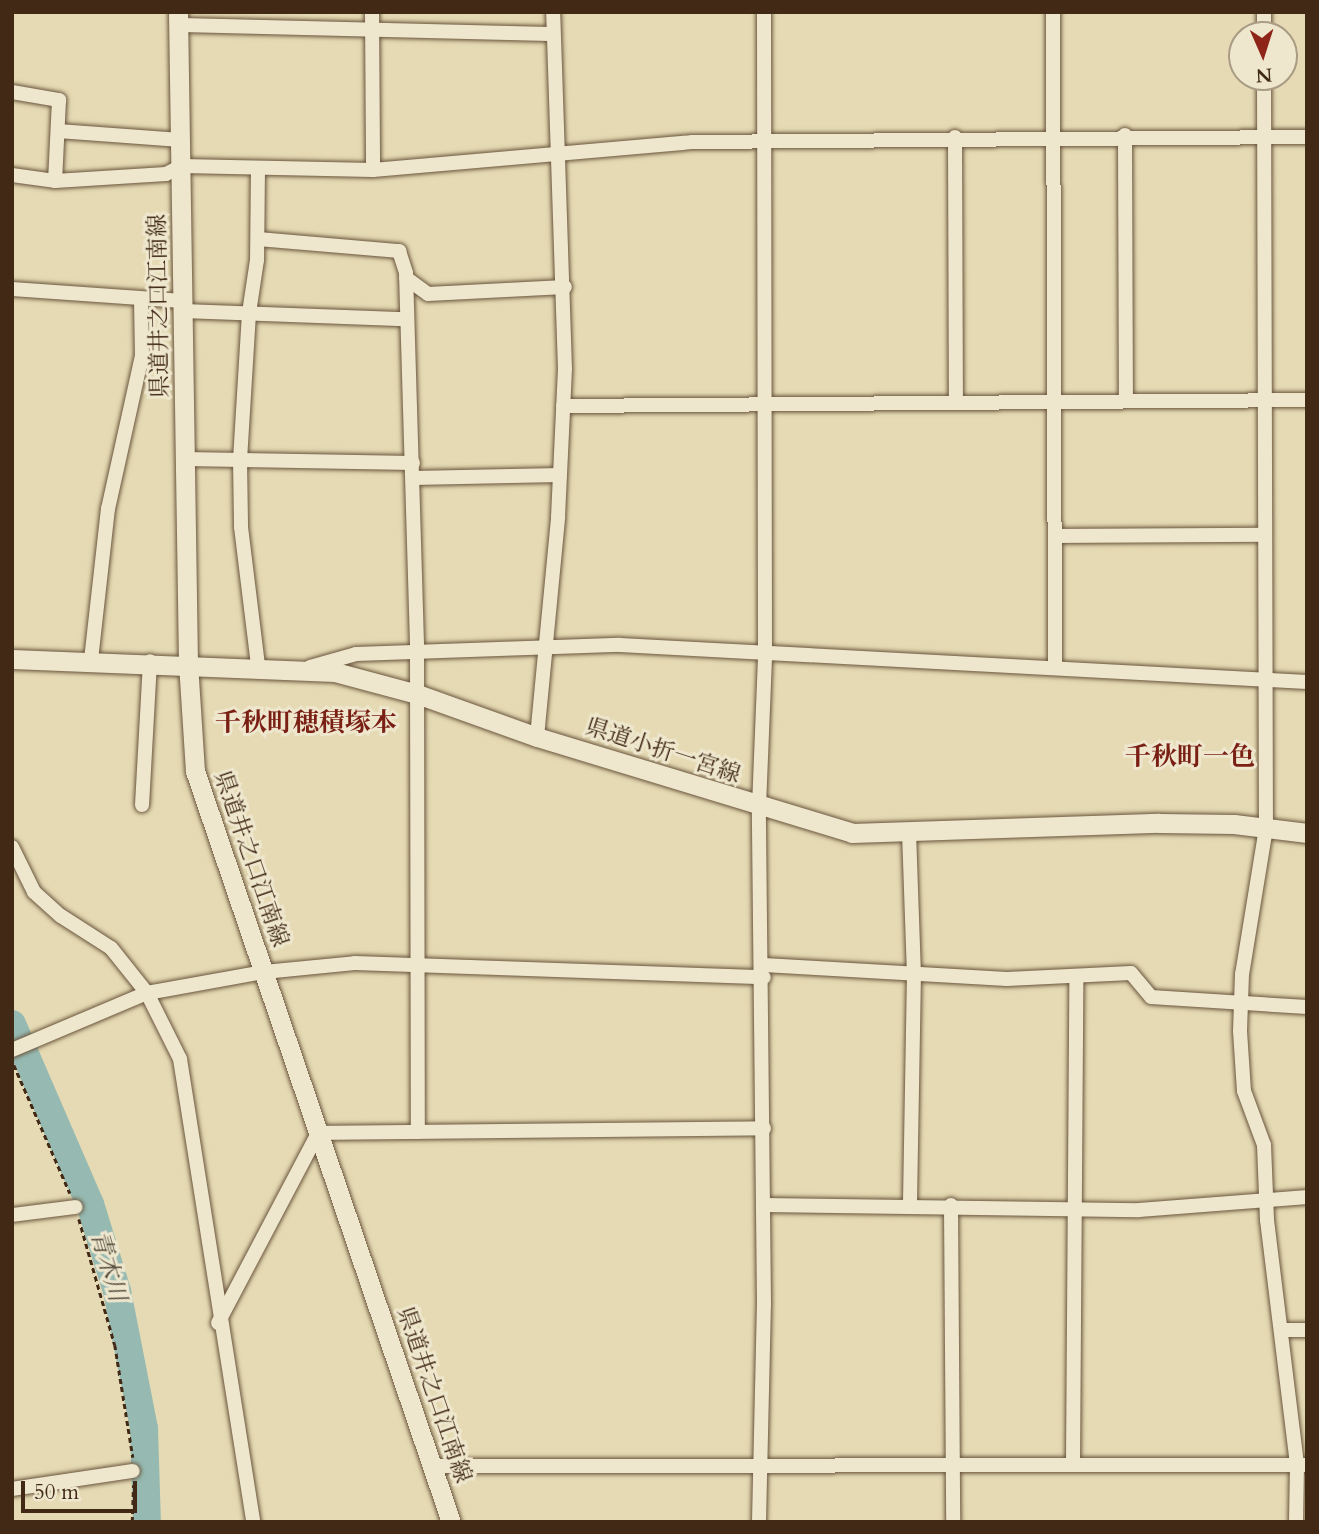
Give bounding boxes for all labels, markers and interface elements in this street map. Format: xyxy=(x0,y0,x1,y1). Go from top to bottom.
north arrow xyxy=(1228,21,1298,91)
text: N xyxy=(1255,62,1273,88)
street label: 県道井之口江南線 xyxy=(144,214,174,398)
district label: 千秋町穂積塚本 xyxy=(215,707,397,739)
street label: 県道小折一宮線 xyxy=(582,713,744,789)
district label: 千秋町一色 xyxy=(1125,741,1255,773)
street label: 県道井之口江南線 xyxy=(208,768,294,950)
water label: 青木川 xyxy=(84,1227,132,1305)
street label: 県道井之口江南線 xyxy=(391,1304,477,1486)
scale bar xyxy=(24,1468,140,1512)
text: 50 m xyxy=(34,1478,79,1507)

